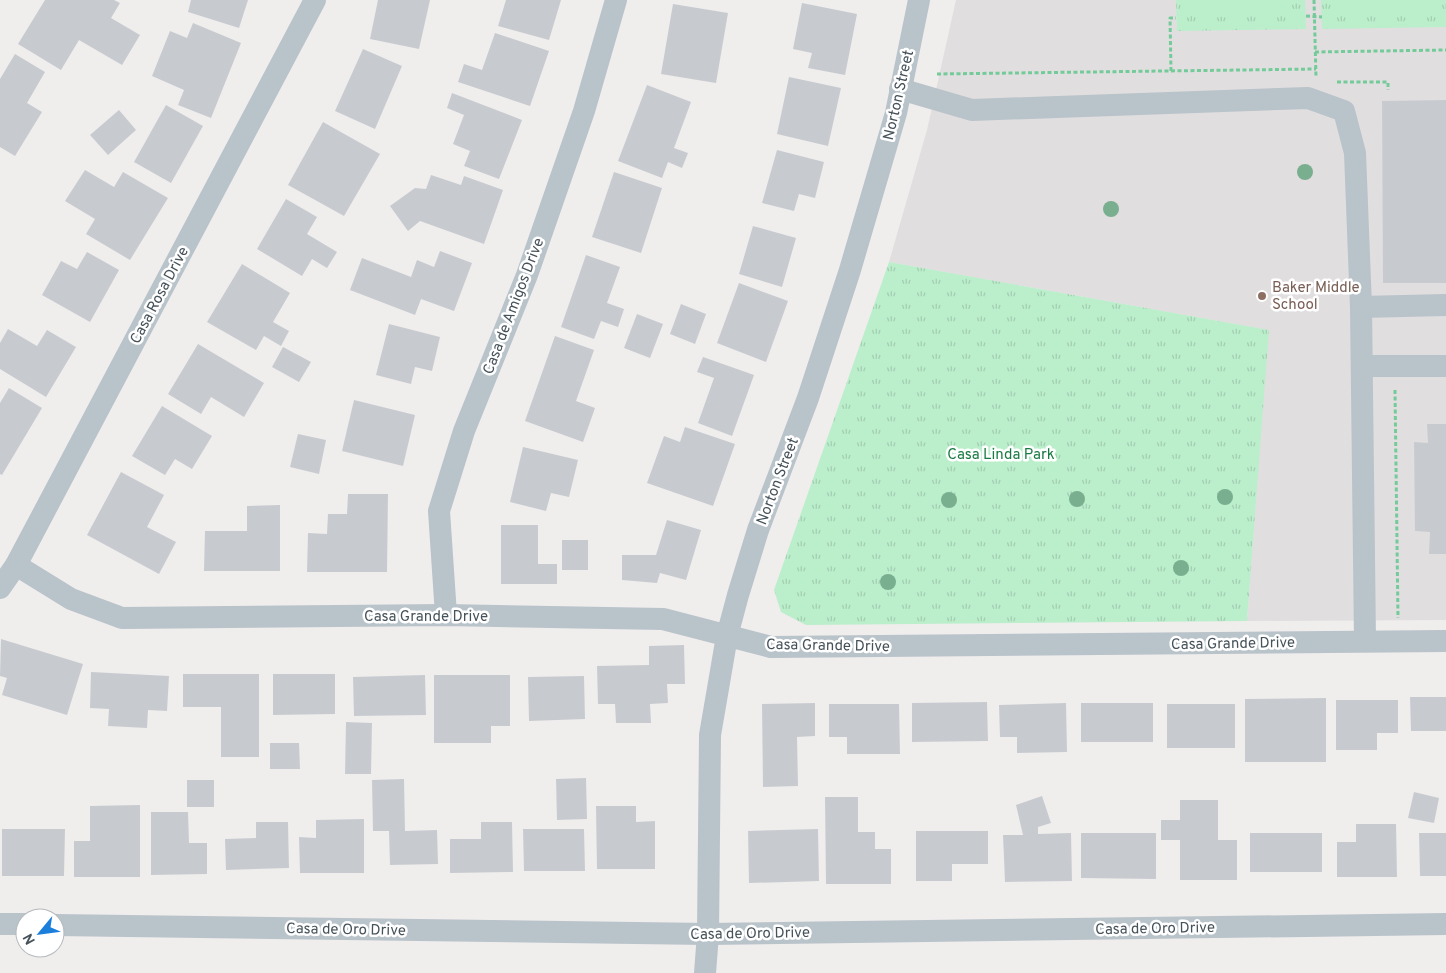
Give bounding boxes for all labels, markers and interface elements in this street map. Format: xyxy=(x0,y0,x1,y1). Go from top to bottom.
street label: Norton Street xyxy=(880,48,919,142)
street label: Casa de Amigos Drive xyxy=(480,236,549,377)
street label: Casa Rosa Drive xyxy=(127,244,194,348)
place label: Baker Middle School xyxy=(1272,279,1360,315)
marker: Baker Middle School xyxy=(1256,290,1268,302)
street label: Norton Street xyxy=(753,435,804,528)
park label: Casa Linda Park xyxy=(947,446,1055,465)
street label: Casa Grande Drive xyxy=(364,608,488,627)
street label: Casa Grande Drive xyxy=(1171,634,1295,655)
street label: Casa Grande Drive xyxy=(766,636,890,657)
north arrow xyxy=(15,908,65,958)
street label: Casa de Oro Drive xyxy=(1095,919,1215,940)
street label: Casa de Oro Drive xyxy=(286,920,406,941)
street label: Casa de Oro Drive xyxy=(690,924,810,945)
text: N xyxy=(20,930,40,947)

